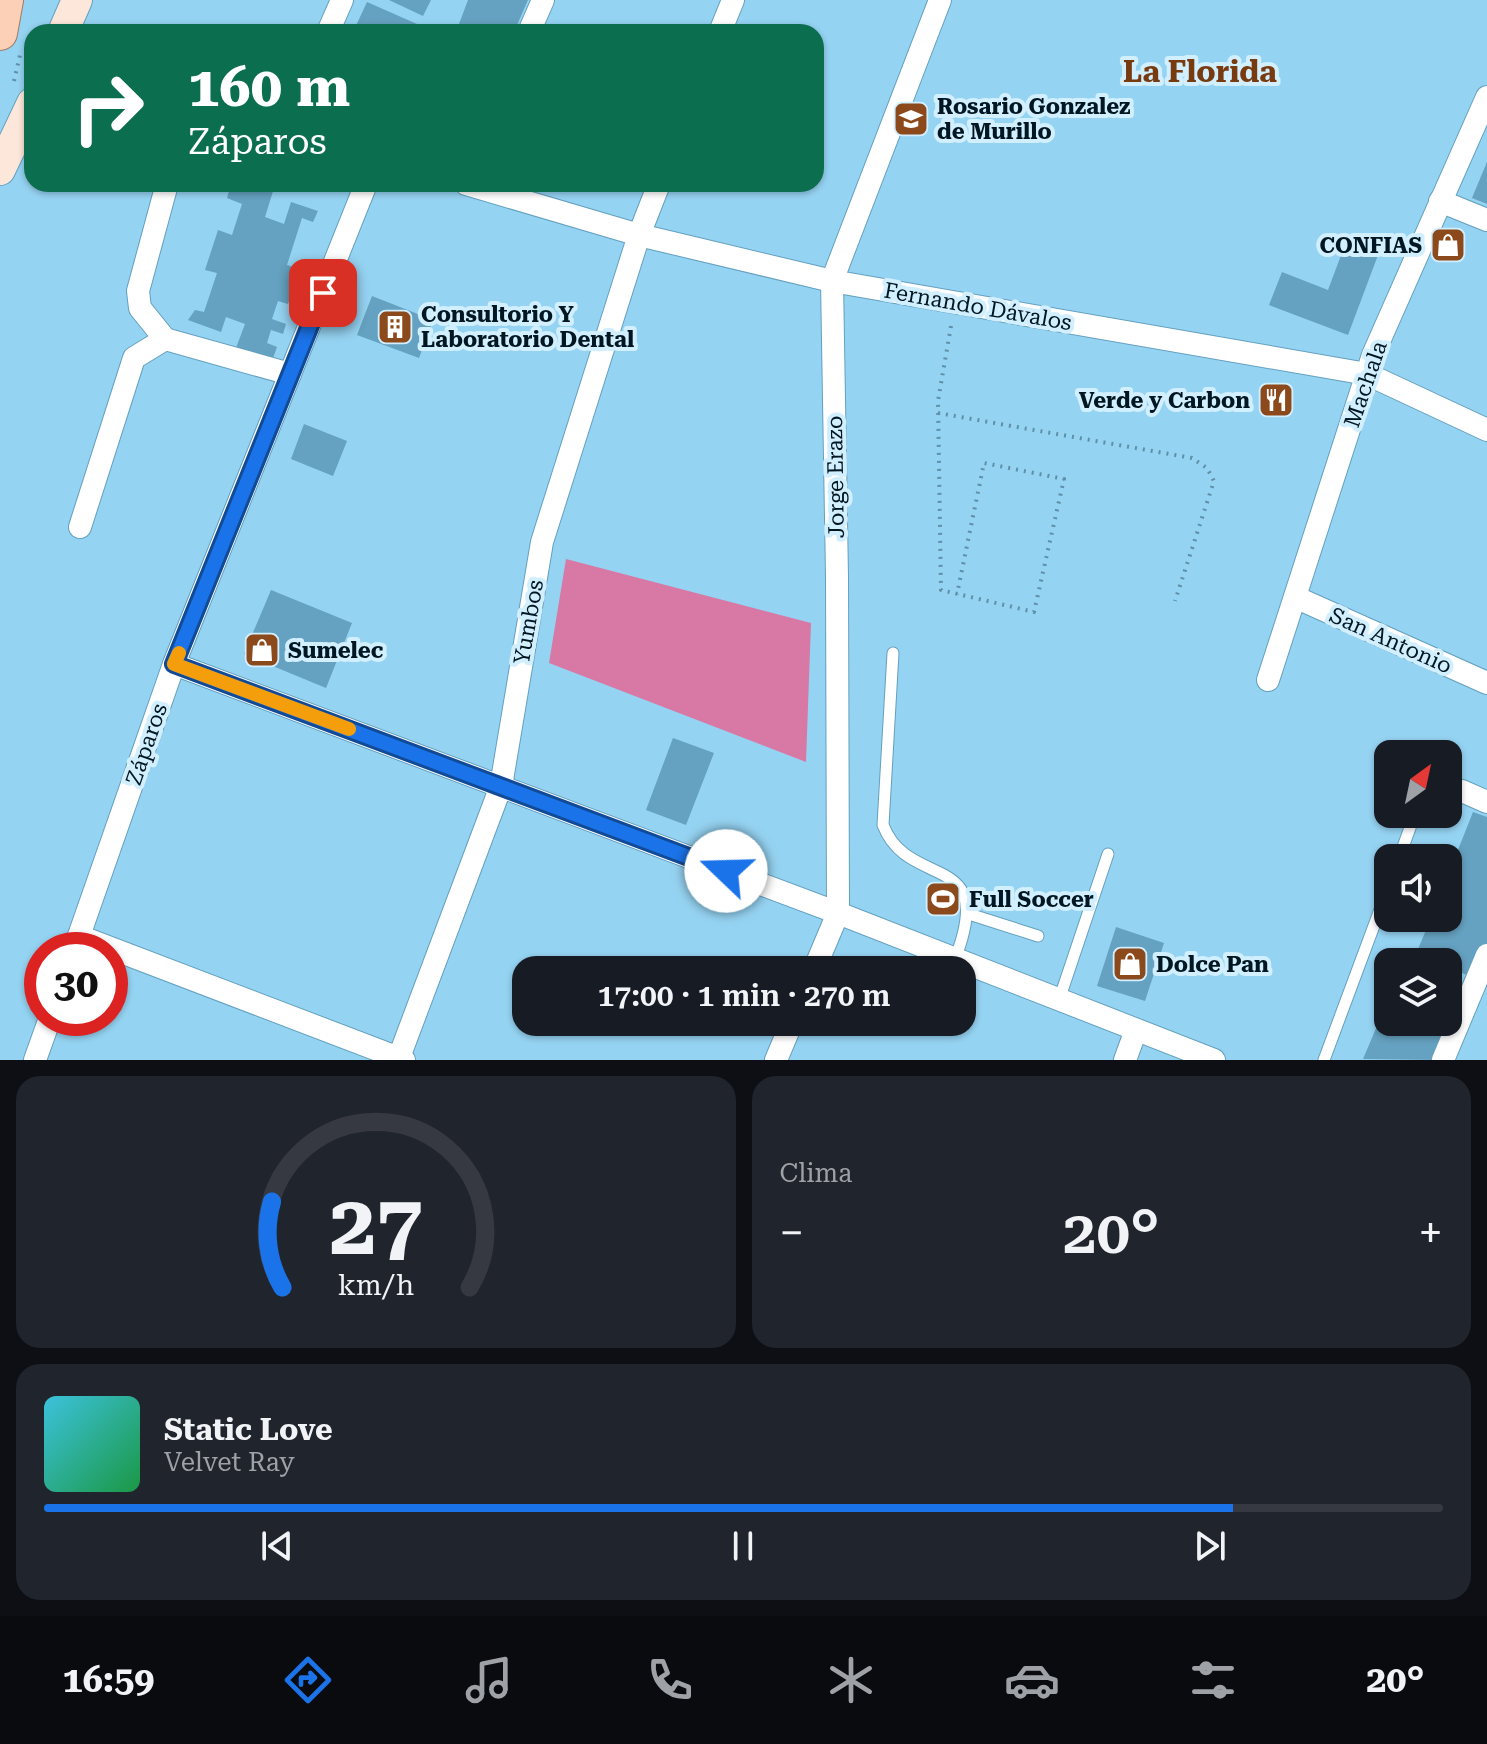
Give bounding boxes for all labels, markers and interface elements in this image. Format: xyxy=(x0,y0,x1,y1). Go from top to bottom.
text: 160 m xyxy=(188,54,350,120)
district label: La Florida xyxy=(1123,54,1277,89)
icon: right xyxy=(56,56,160,160)
place label: Rosario Gonzalez de Murillo xyxy=(937,94,1130,144)
school or university icon: Rosario Gonzalez de Murillo xyxy=(892,100,930,138)
text: Záparos xyxy=(188,121,327,163)
shop icon: CONFIAS xyxy=(1429,226,1467,264)
place label: CONFIAS xyxy=(1320,233,1422,258)
pin xyxy=(289,259,357,327)
icon: arrive xyxy=(301,271,345,315)
street label: Fernando Dávalos xyxy=(882,278,1074,335)
place label: Consultorio Y Laboratorio Dental xyxy=(421,302,634,352)
building icon: Consultorio Y Laboratorio Dental xyxy=(376,308,414,346)
street label: Machala xyxy=(1339,338,1392,431)
restaurant icon: Verde y Carbon xyxy=(1257,381,1295,419)
place label: Verde y Carbon xyxy=(1079,388,1250,413)
street label: Jorge Erazo xyxy=(822,415,849,539)
street label: Yumbos xyxy=(509,578,548,666)
street label: San Antonio xyxy=(1326,602,1456,679)
shop icon: Sumelec xyxy=(243,631,281,669)
place label: Sumelec xyxy=(288,638,384,663)
street label: Záparos xyxy=(121,700,172,788)
north arrow xyxy=(1374,740,1462,828)
map controls xyxy=(1374,740,1462,1036)
position arrow xyxy=(684,829,768,913)
button: sound xyxy=(1374,844,1462,932)
sports icon: Full Soccer xyxy=(924,880,962,918)
place label: Full Soccer xyxy=(969,887,1094,912)
speed limit sign: 30 xyxy=(24,932,128,1036)
shop icon: Dolce Pan xyxy=(1111,945,1149,983)
button: layers xyxy=(1374,948,1462,1036)
place label: Dolce Pan xyxy=(1156,952,1269,977)
text: 17:00 · 1 min · 270 m xyxy=(598,978,890,1013)
text: Clima xyxy=(780,1158,852,1188)
text: 27 xyxy=(329,1177,422,1274)
text: 20° xyxy=(1063,1197,1160,1268)
text: − xyxy=(780,1207,804,1259)
text: + xyxy=(1418,1207,1443,1259)
text: km/h xyxy=(337,1268,414,1302)
text: Static Love xyxy=(164,1412,333,1447)
text: Velvet Ray xyxy=(164,1447,295,1477)
icon: previous xyxy=(255,1524,299,1568)
icon: pause xyxy=(721,1524,765,1568)
icon: next xyxy=(1188,1524,1232,1568)
icon: directions xyxy=(280,1652,336,1708)
icon: music xyxy=(461,1652,517,1708)
icon: phone xyxy=(642,1652,698,1708)
icon: climate xyxy=(823,1652,879,1708)
icon: car xyxy=(1004,1652,1060,1708)
icon: filters xyxy=(1185,1652,1241,1708)
text: 16:59 xyxy=(63,1659,154,1701)
text: 20° xyxy=(1366,1659,1424,1701)

